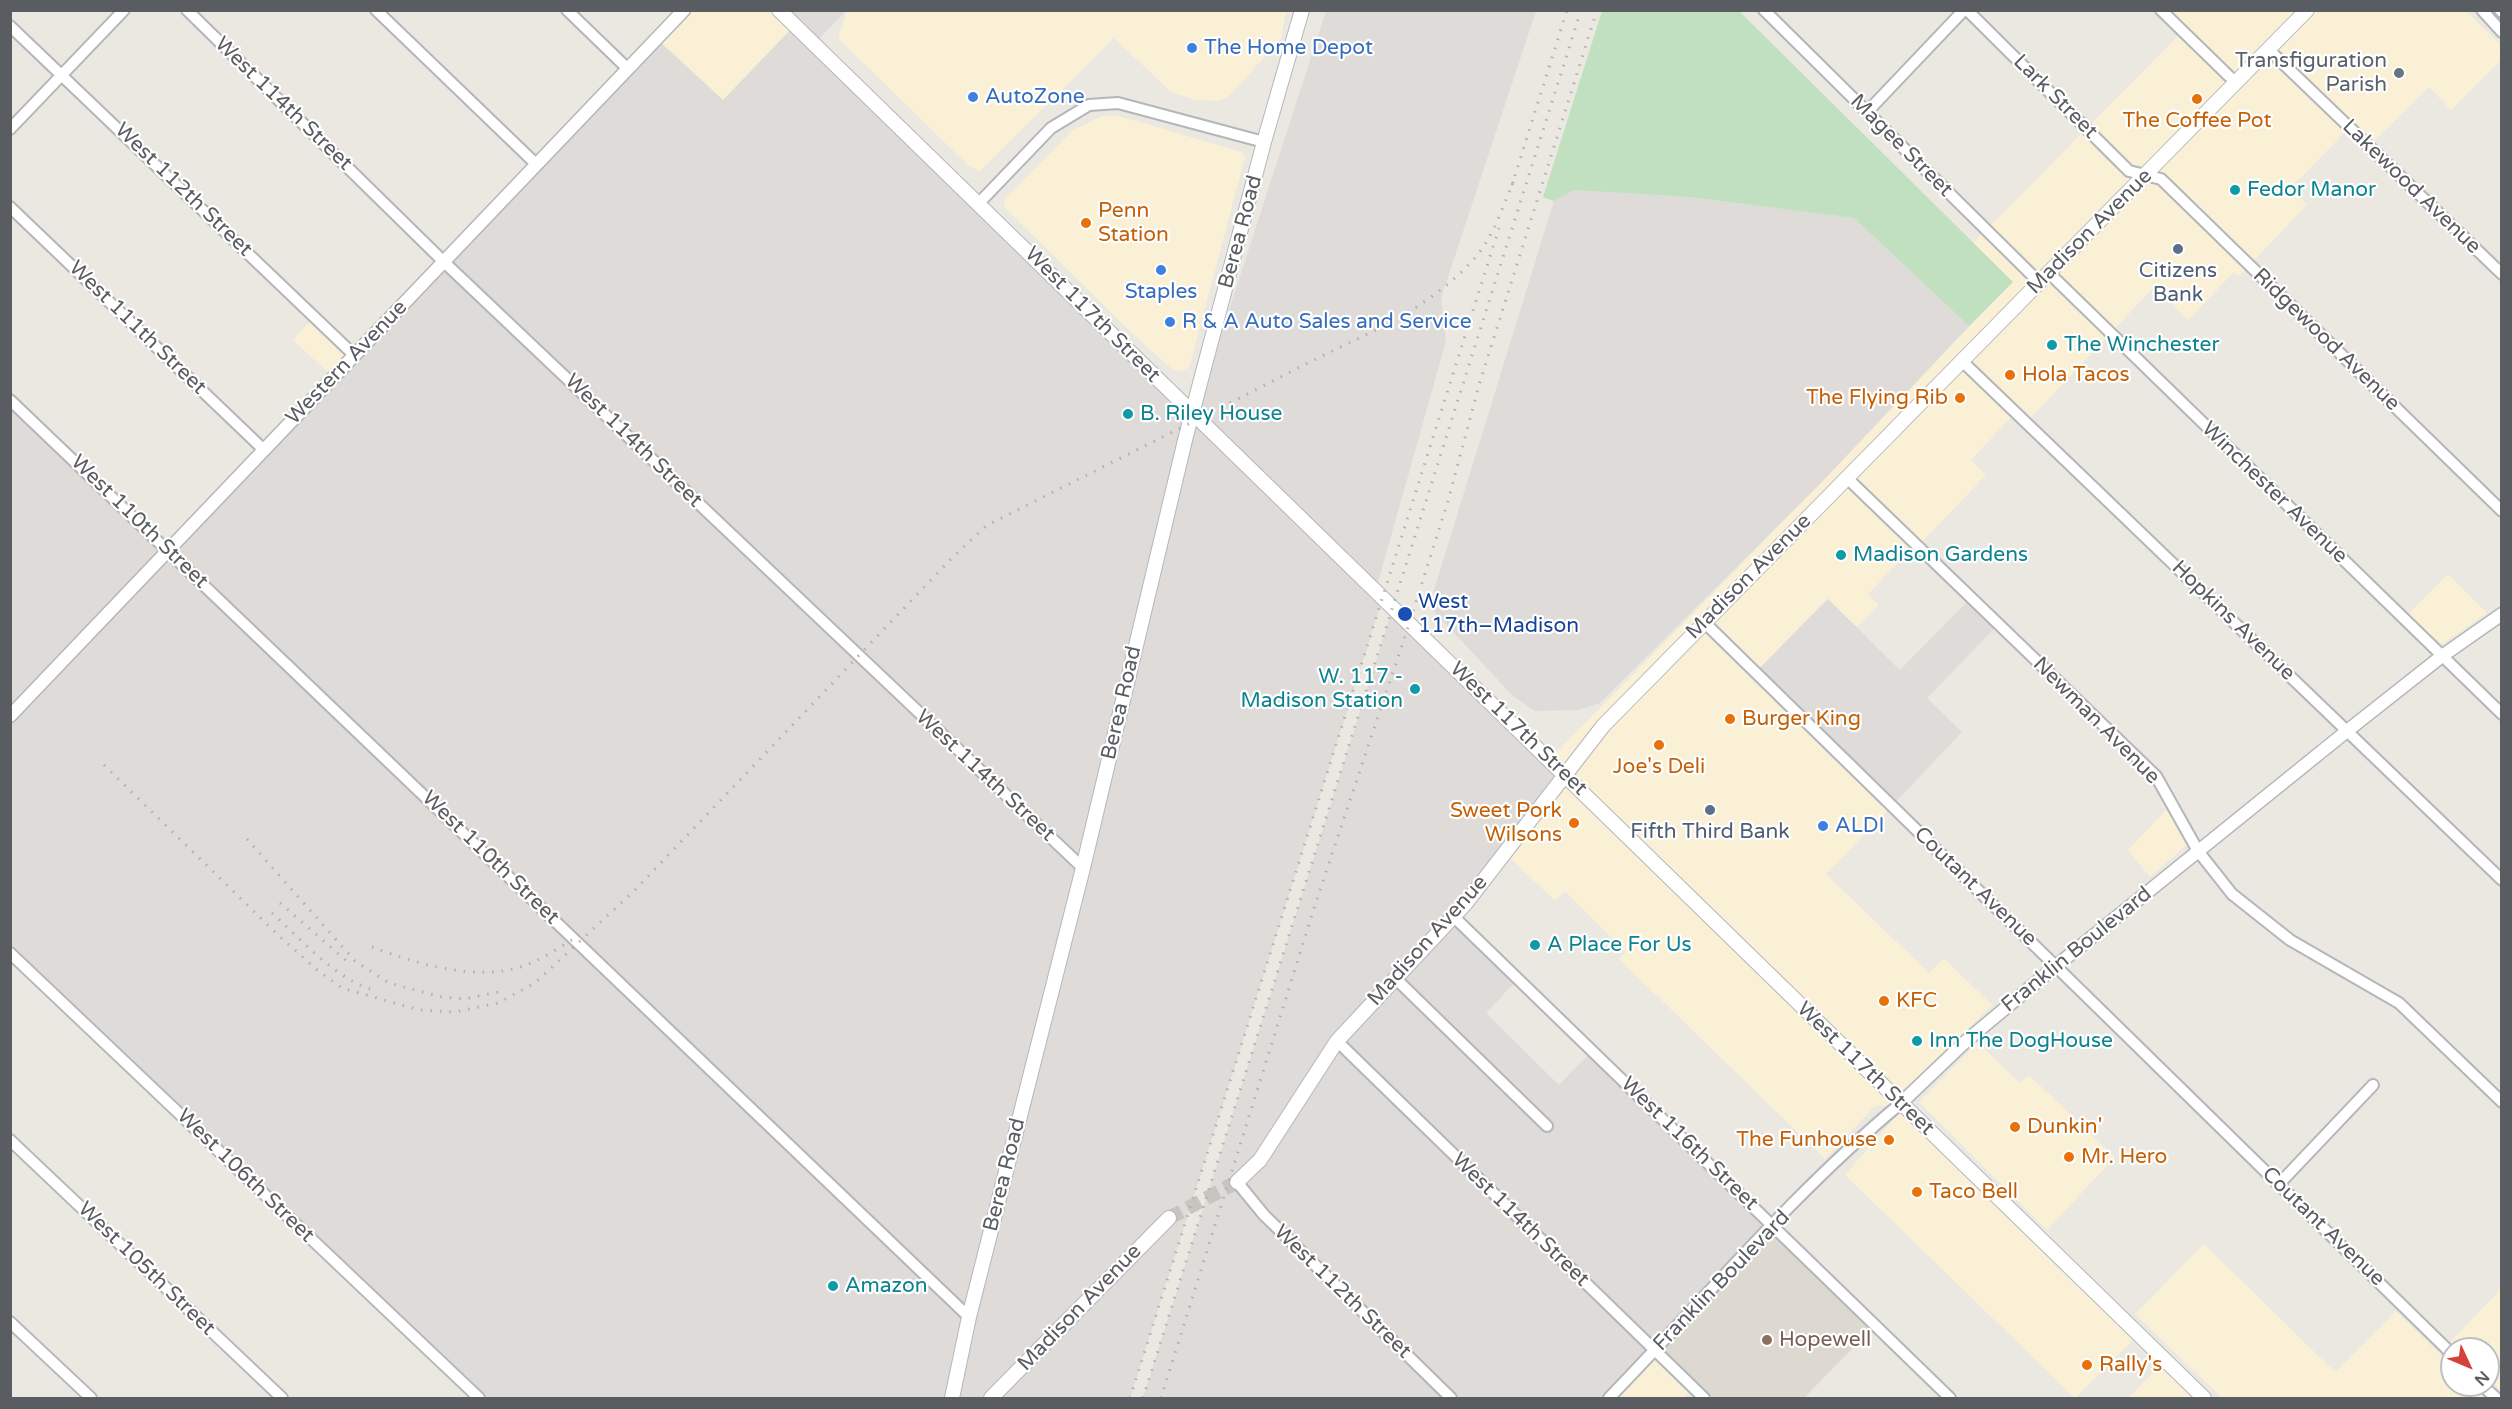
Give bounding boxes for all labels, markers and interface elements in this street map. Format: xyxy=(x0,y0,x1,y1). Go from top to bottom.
street label: West 114th Street xyxy=(209,32,357,176)
place label: The Home Depot xyxy=(1204,35,1373,61)
marker: The Home Depot xyxy=(1185,41,1199,55)
place label: Transfiguration Parish xyxy=(2235,48,2387,98)
street label: Lark Street xyxy=(2008,50,2102,144)
marker: Transfiguration Parish xyxy=(2392,66,2406,80)
place label: AutoZone xyxy=(985,84,1085,110)
marker: AutoZone xyxy=(966,90,980,104)
street label: Magee Street xyxy=(1845,90,1957,202)
marker: The Coffee Pot xyxy=(2190,92,2204,106)
place label: The Coffee Pot xyxy=(2122,108,2272,134)
street label: Lakewood Avenue xyxy=(2336,114,2486,260)
street label: West 112th Street xyxy=(109,118,257,262)
street label: Madison Avenue xyxy=(2022,164,2158,300)
street label: Berea Road xyxy=(1214,173,1268,291)
place label: Fedor Manor xyxy=(2247,177,2376,203)
marker: Fedor Manor xyxy=(2228,183,2242,197)
place label: Penn Station xyxy=(1098,198,1169,248)
marker: Penn Station xyxy=(1079,216,1093,230)
street label: West 117th Street xyxy=(1019,242,1165,388)
marker: Citizens Bank xyxy=(2171,242,2185,256)
street label: West 111th Street xyxy=(63,256,211,400)
place label: Citizens Bank xyxy=(2139,258,2217,308)
marker: Staples xyxy=(1154,263,1168,277)
street label: Ridgewood Avenue xyxy=(2247,263,2405,417)
place label: Staples xyxy=(1125,279,1197,305)
street label: Western Avenue xyxy=(281,295,413,431)
place label: R & A Auto Sales and Service xyxy=(1182,309,1472,335)
marker: R & A Auto Sales and Service xyxy=(1163,315,1177,329)
place label: The Winchester xyxy=(2064,332,2220,358)
marker: The Winchester xyxy=(2045,338,2059,352)
place label: Hola Tacos xyxy=(2022,362,2130,388)
marker: Hola Tacos xyxy=(2003,368,2017,382)
street label: West 114th Street xyxy=(559,369,707,513)
place label: The Flying Rib xyxy=(1806,385,1948,411)
marker: The Flying Rib xyxy=(1953,391,1967,405)
place label: B. Riley House xyxy=(1140,401,1282,427)
marker: B. Riley House xyxy=(1121,407,1135,421)
street label: Winchester Avenue xyxy=(2196,417,2352,569)
street label: West 110th Street xyxy=(65,450,213,594)
street label: Madison Avenue xyxy=(1681,509,1817,645)
place label: Madison Gardens xyxy=(1853,542,2028,568)
marker: Madison Gardens xyxy=(1834,548,1848,562)
street label: Hopkins Avenue xyxy=(2166,556,2300,686)
place label: West 117th–Madison xyxy=(1418,589,1579,639)
marker: West 117th–Madison xyxy=(1396,605,1414,623)
street label: Berea Road xyxy=(1097,644,1147,762)
street label: Newman Avenue xyxy=(2027,652,2165,790)
street label: West 117th Street xyxy=(1444,657,1592,801)
place label: W. 117 - Madison Station xyxy=(1240,664,1403,714)
marker: W. 117 - Madison Station xyxy=(1408,682,1422,696)
street label: West 114th Street xyxy=(910,705,1060,847)
place label: Burger King xyxy=(1742,706,1861,732)
marker: Burger King xyxy=(1723,712,1737,726)
marker: Joe's Deli xyxy=(1652,738,1666,752)
place label: Joe's Deli xyxy=(1613,754,1705,780)
street label: West 110th Street xyxy=(416,786,564,930)
place label: Sweet Pork Wilsons xyxy=(1450,798,1562,848)
marker: Fifth Third Bank xyxy=(1703,803,1717,817)
place label: ALDI xyxy=(1835,813,1885,839)
marker: Sweet Pork Wilsons xyxy=(1567,816,1581,830)
place label: Fifth Third Bank xyxy=(1630,819,1790,845)
marker: ALDI xyxy=(1816,819,1830,833)
street label: Coutant Avenue xyxy=(1908,822,2042,952)
street label: Madison Avenue xyxy=(1363,871,1493,1011)
street label: Franklin Boulevard xyxy=(1997,882,2157,1018)
place label: A Place For Us xyxy=(1547,932,1691,958)
marker: A Place For Us xyxy=(1528,938,1542,952)
place label: KFC xyxy=(1896,988,1937,1014)
marker: KFC xyxy=(1877,994,1891,1008)
street label: West 117th Street xyxy=(1791,997,1939,1141)
place label: Inn The DogHouse xyxy=(1929,1028,2113,1054)
marker: Inn The DogHouse xyxy=(1910,1034,1924,1048)
street label: West 116th Street xyxy=(1615,1072,1763,1216)
street label: West 106th Street xyxy=(171,1104,319,1248)
place label: Dunkin' xyxy=(2027,1114,2102,1140)
street label: Berea Road xyxy=(979,1116,1031,1234)
marker: Dunkin' xyxy=(2008,1120,2022,1134)
place label: The Funhouse xyxy=(1736,1127,1877,1153)
marker: The Funhouse xyxy=(1882,1133,1896,1147)
place label: Mr. Hero xyxy=(2081,1144,2167,1170)
street label: West 114th Street xyxy=(1446,1148,1594,1292)
marker: Mr. Hero xyxy=(2062,1150,2076,1164)
street label: Coutant Avenue xyxy=(2256,1162,2390,1292)
place label: Taco Bell xyxy=(1929,1179,2018,1205)
marker: Taco Bell xyxy=(1910,1185,1924,1199)
street label: West 105th Street xyxy=(72,1197,220,1341)
street label: Franklin Boulevard xyxy=(1648,1205,1796,1357)
street label: West 112th Street xyxy=(1268,1220,1416,1364)
street label: Madison Avenue xyxy=(1013,1239,1147,1377)
place label: Amazon xyxy=(845,1273,928,1299)
marker: Amazon xyxy=(826,1279,840,1293)
place label: Hopewell xyxy=(1779,1327,1871,1353)
marker: Hopewell xyxy=(1760,1333,1774,1347)
north arrow xyxy=(2440,1337,2500,1397)
place label: Rally's xyxy=(2099,1352,2162,1378)
marker: Rally's xyxy=(2080,1358,2094,1372)
text: N xyxy=(2470,1367,2493,1390)

